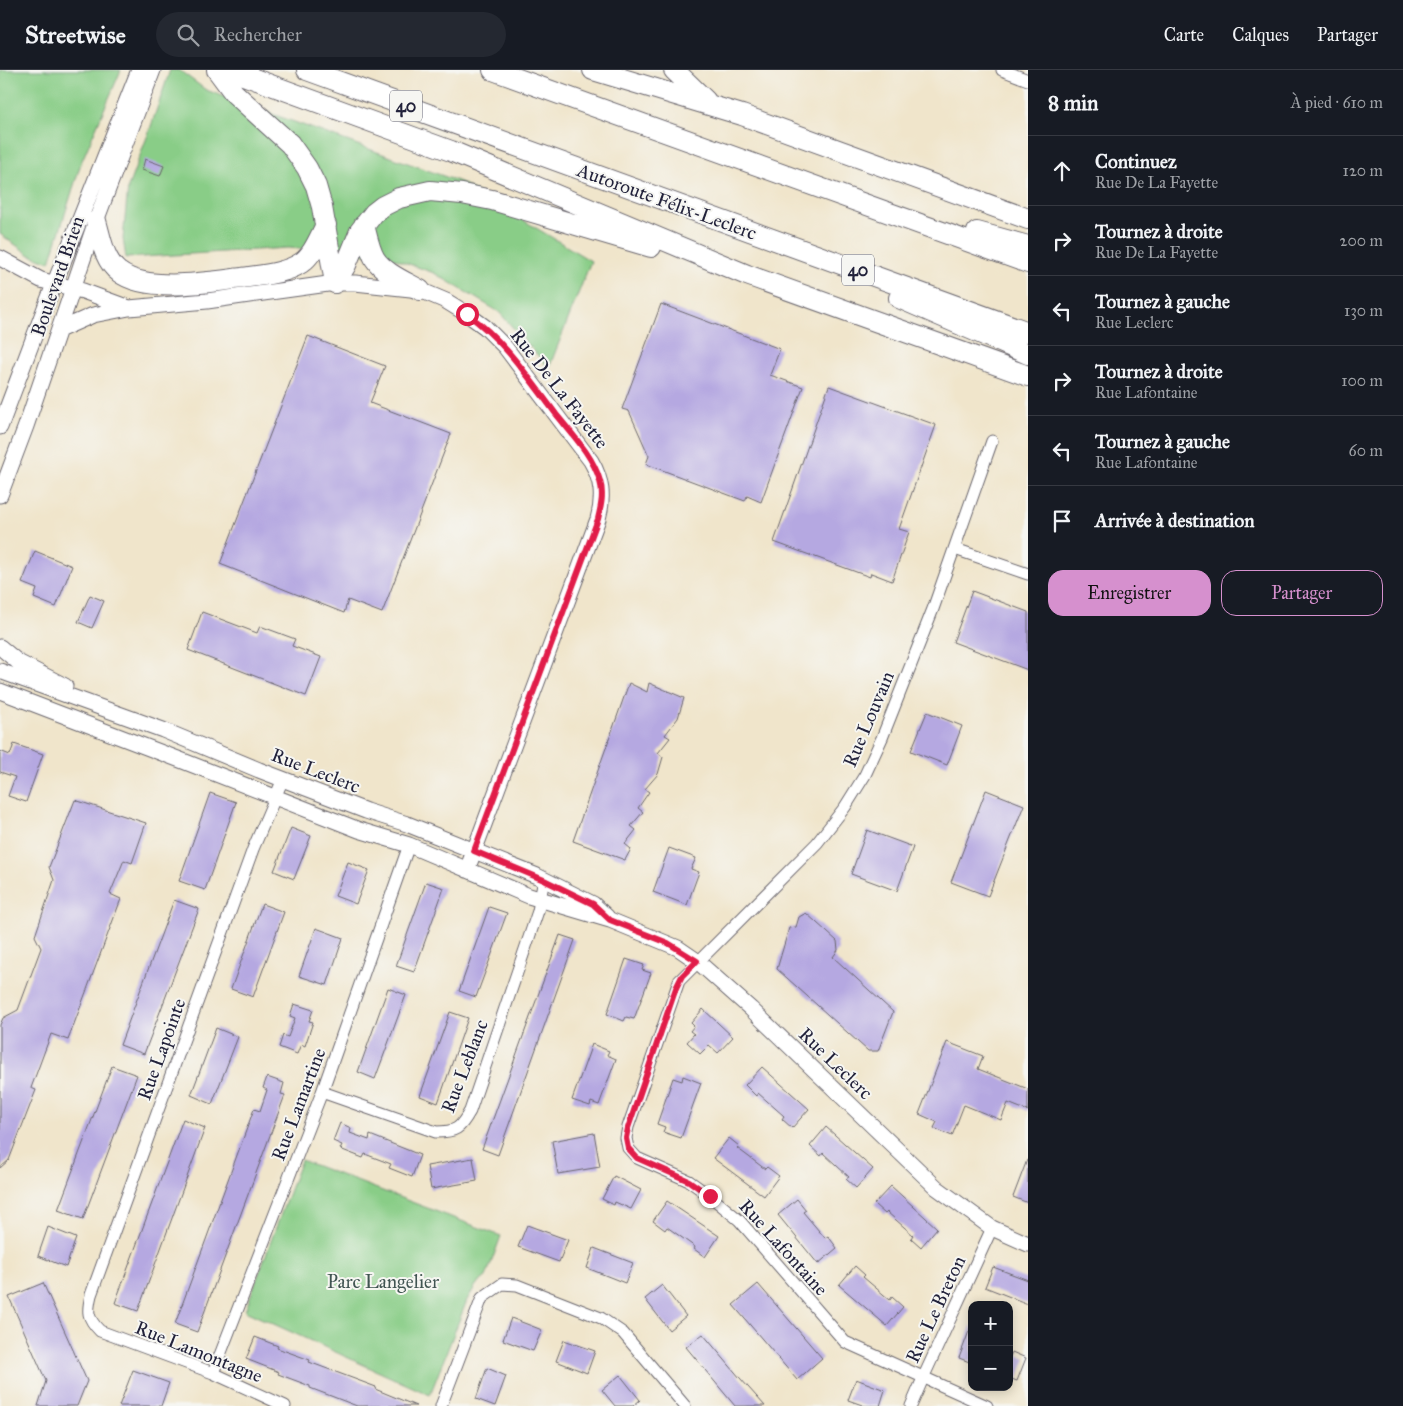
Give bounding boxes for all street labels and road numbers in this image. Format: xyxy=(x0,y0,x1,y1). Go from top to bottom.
road number: 40 xyxy=(390,90,422,122)
street label: Autoroute Félix-Leclerc xyxy=(573,158,760,245)
street label: Boulevard Brien xyxy=(26,213,89,339)
road number: 40 xyxy=(842,254,874,286)
street label: Rue De La Fayette xyxy=(506,324,614,453)
street label: Rue Louvain xyxy=(838,668,899,771)
street label: Rue Leclerc xyxy=(268,743,364,798)
street label: Rue Lapointe xyxy=(132,995,191,1103)
street label: Rue Leblanc xyxy=(436,1016,493,1116)
street label: Rue Leclerc xyxy=(794,1023,877,1104)
street label: Rue Lamartine xyxy=(266,1045,330,1164)
street label: Rue Lafontaine xyxy=(734,1194,833,1300)
street label: Rue Le Breton xyxy=(901,1252,970,1366)
street label: Rue Lamontagne xyxy=(132,1316,266,1388)

